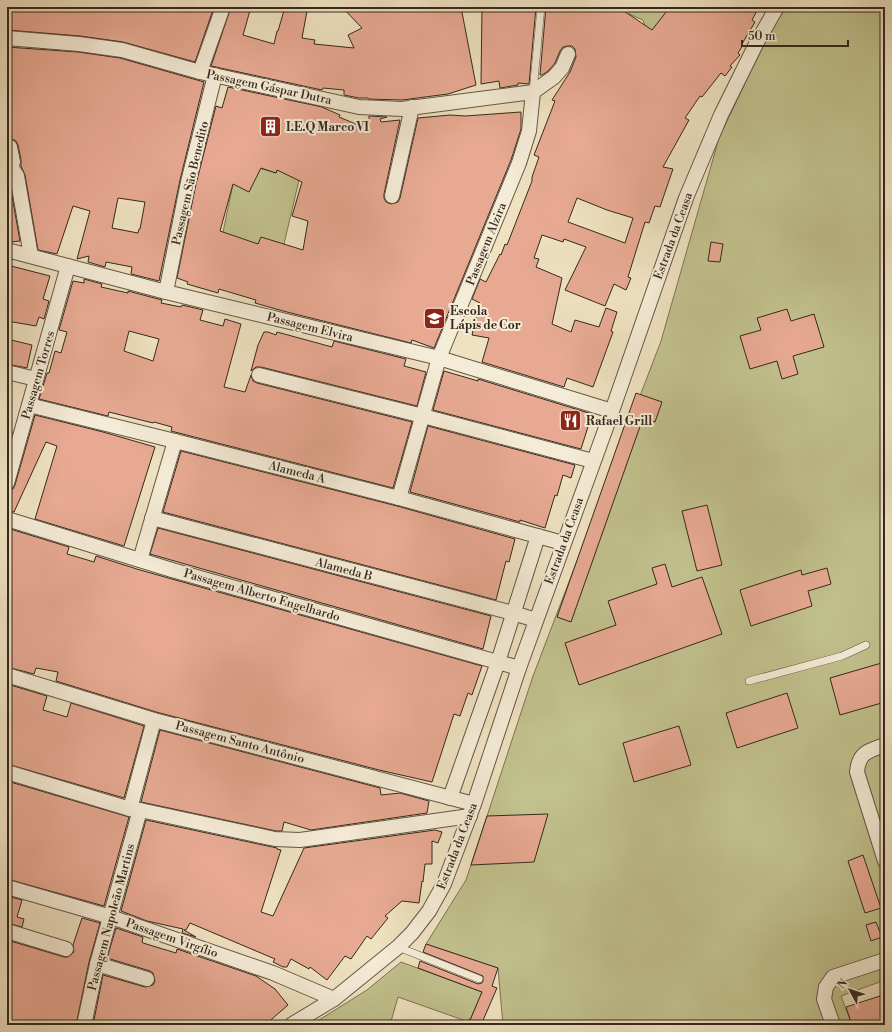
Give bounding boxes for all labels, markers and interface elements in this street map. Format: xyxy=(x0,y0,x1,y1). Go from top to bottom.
scale bar xyxy=(742,22,848,48)
text: 50 m xyxy=(748,29,776,44)
street label: Passagem Gáspar Dutra xyxy=(205,67,334,108)
building icon: I.E.Q Marco VI xyxy=(258,114,284,140)
street label: Passagem São Benedito xyxy=(169,119,212,247)
place label: I.E.Q Marco VI xyxy=(286,120,369,135)
street label: Estrada da Ceasa xyxy=(651,190,696,282)
street label: Passagem Alzira xyxy=(463,200,510,288)
place label: Escola Lápis de Cor xyxy=(450,304,521,333)
school or university icon: Escola Lápis de Cor xyxy=(422,305,448,331)
street label: Passagem Elvira xyxy=(265,310,355,346)
street label: Passagem Torres xyxy=(19,329,58,421)
restaurant icon: Rafael Grill xyxy=(558,408,584,434)
place label: Rafael Grill xyxy=(586,414,652,429)
street label: Alameda A xyxy=(266,458,328,487)
street label: Estrada da Ceasa xyxy=(542,495,587,587)
street label: Alameda B xyxy=(313,554,374,584)
street label: Passagem Alberto Engelhardo xyxy=(182,566,342,625)
street label: Passagem Santo Antônio xyxy=(174,718,306,767)
street label: Estrada da Ceasa xyxy=(434,800,481,892)
street label: Passagem Napoleão Martins xyxy=(85,842,138,992)
street label: Passagem Virgílio xyxy=(124,916,220,961)
north arrow xyxy=(830,970,870,1010)
text: N xyxy=(835,976,851,992)

